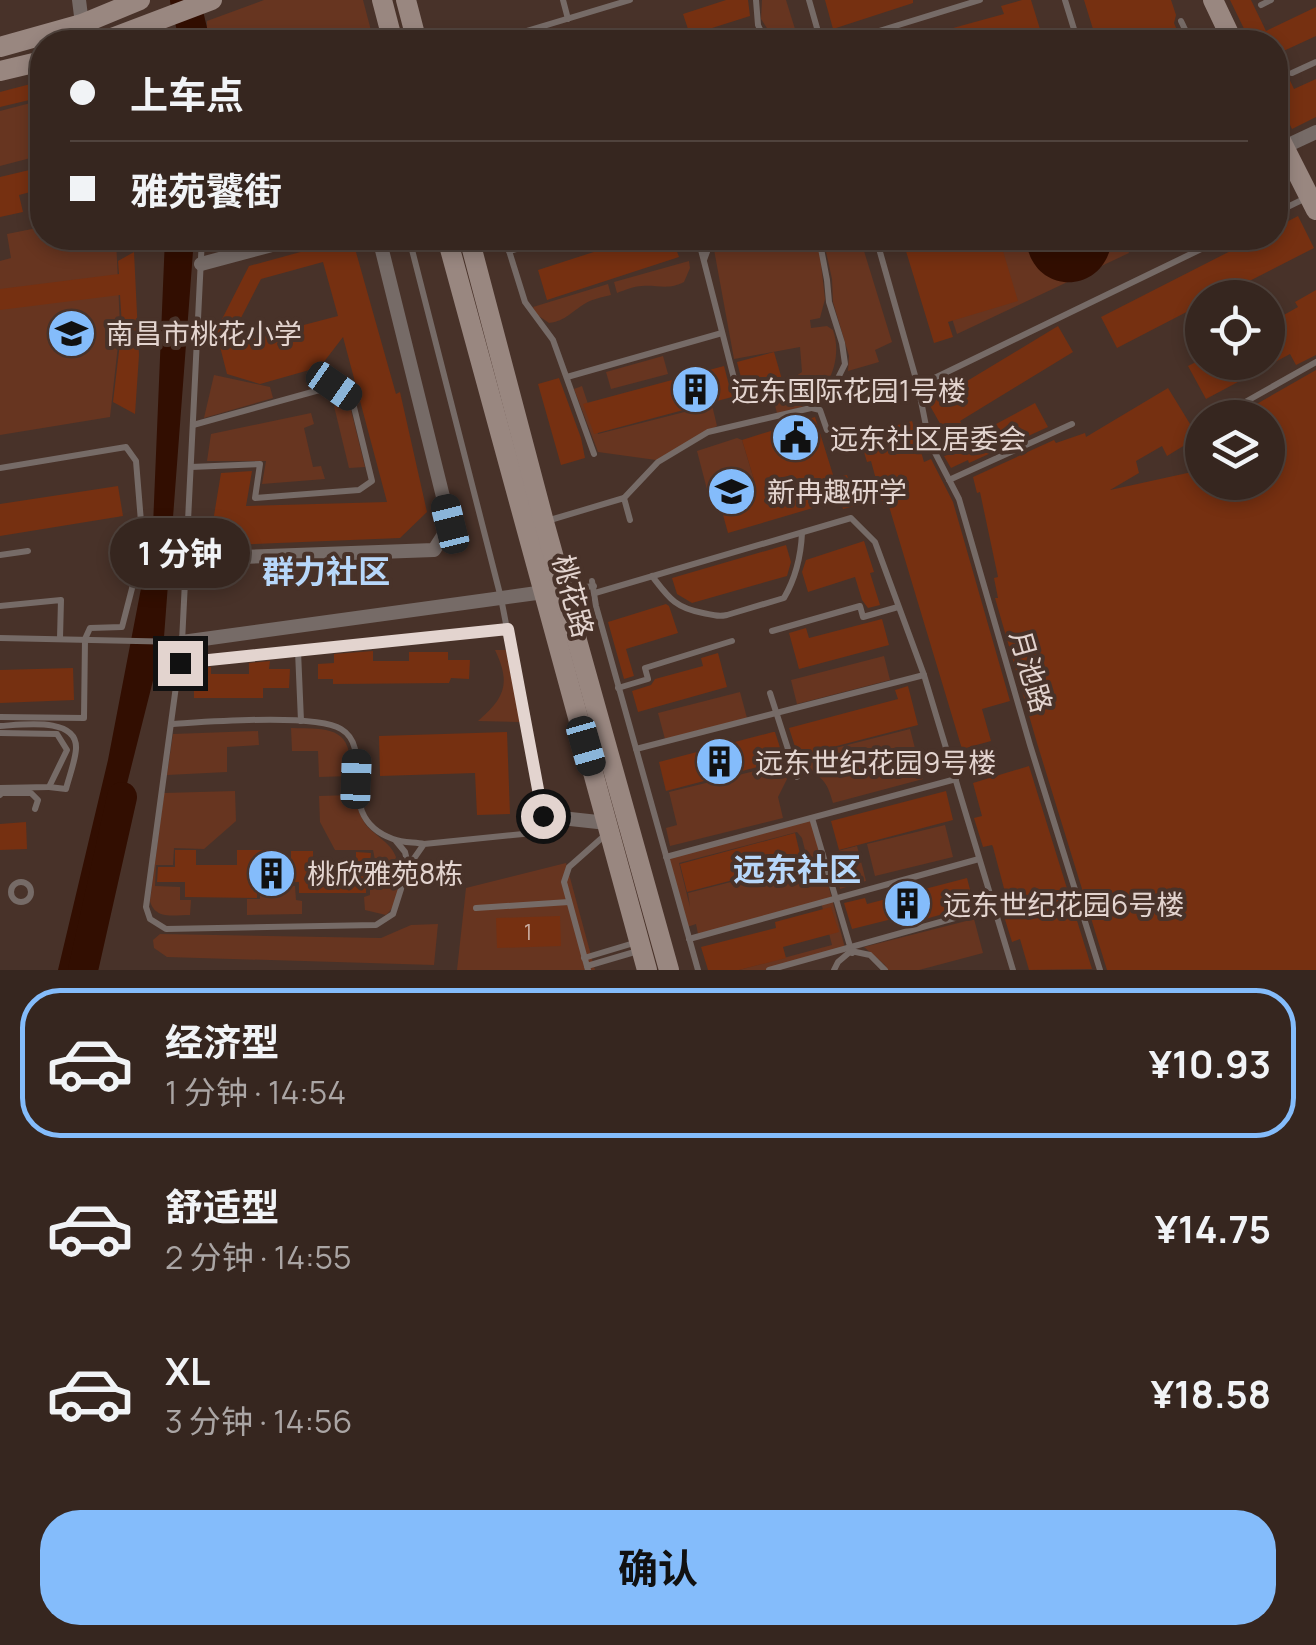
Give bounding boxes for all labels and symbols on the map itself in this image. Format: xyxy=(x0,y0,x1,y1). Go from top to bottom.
school or university icon: 南昌市桃花小学 xyxy=(45,307,97,359)
place label: 南昌市桃花小学 xyxy=(106,314,302,352)
car xyxy=(301,357,367,415)
building icon: 远东国际花园1号楼 xyxy=(670,364,722,416)
place label: 远东国际花园1号楼 xyxy=(731,371,966,409)
public building icon: 远东社区居委会 xyxy=(769,412,821,464)
place label: 远东社区居委会 xyxy=(830,419,1026,457)
school or university icon: 新冉趣研学 xyxy=(706,465,758,517)
place label: 新冉趣研学 xyxy=(767,472,907,510)
car xyxy=(428,491,472,557)
callout: 1 分钟 xyxy=(110,518,250,588)
district label: 群力社区 xyxy=(262,549,390,593)
street label: 桃花路 xyxy=(545,551,603,641)
street label: 月池路 xyxy=(1002,625,1062,717)
route end xyxy=(158,641,203,686)
car xyxy=(563,713,609,779)
building icon: 远东世纪花园9号楼 xyxy=(694,736,746,788)
place label: 远东世纪花园9号楼 xyxy=(755,743,996,781)
car xyxy=(340,748,372,810)
route start xyxy=(521,794,566,839)
building icon: 桃欣雅苑8栋 xyxy=(246,847,298,899)
district label: 远东社区 xyxy=(733,847,861,891)
place label: 桃欣雅苑8栋 xyxy=(307,854,463,892)
building icon: 远东世纪花园6号楼 xyxy=(882,878,934,930)
place label: 远东世纪花园6号楼 xyxy=(943,885,1184,923)
house number: 1 xyxy=(524,917,532,947)

